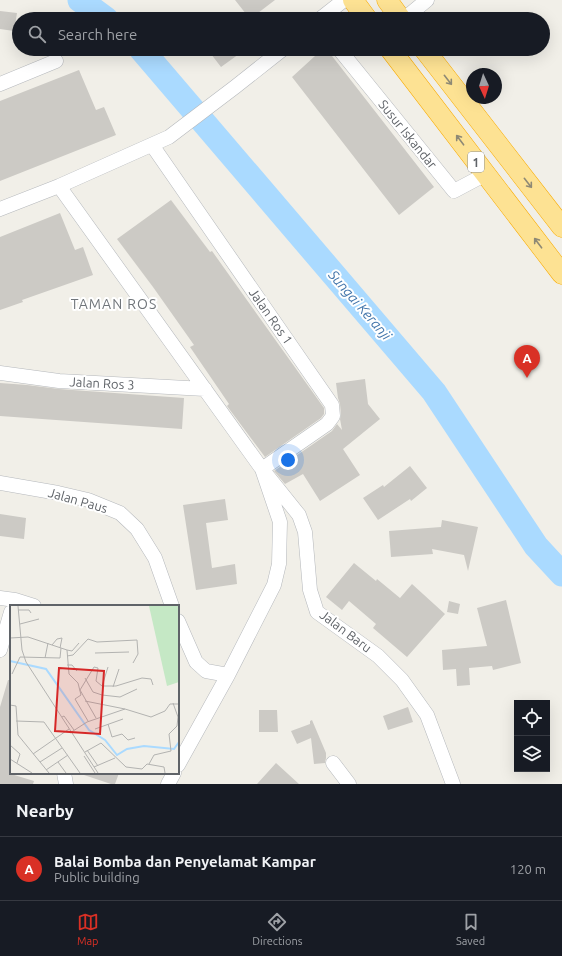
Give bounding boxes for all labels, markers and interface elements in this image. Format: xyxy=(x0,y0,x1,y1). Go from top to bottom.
search box xyxy=(12,12,550,56)
icon: search xyxy=(26,23,48,45)
text: Search here xyxy=(58,26,137,43)
north arrow xyxy=(466,68,502,104)
one-way arrow xyxy=(444,74,453,85)
street label: Susur Iskandar xyxy=(376,97,440,171)
one-way arrow xyxy=(455,134,464,145)
road number: 1 xyxy=(468,152,484,172)
one-way arrow xyxy=(523,177,532,188)
one-way arrow xyxy=(534,238,543,249)
water label: Sungai Keranji xyxy=(325,266,395,344)
street label: Jalan Ros 1 xyxy=(247,285,295,347)
district label: TAMAN ROS xyxy=(71,296,157,312)
pin: A xyxy=(514,345,540,378)
street label: Jalan Ros 3 xyxy=(69,374,135,392)
your location xyxy=(278,450,298,470)
street label: Jalan Paus xyxy=(47,485,110,515)
inset map xyxy=(10,605,179,774)
street label: Jalan Baru xyxy=(317,607,375,655)
map controls xyxy=(514,700,550,772)
button: locate xyxy=(514,700,550,736)
button: layers xyxy=(514,736,550,772)
text: Nearby xyxy=(16,801,74,820)
text: Balai Bomba dan Penyelamat Kampar xyxy=(54,853,316,870)
text: A xyxy=(24,862,34,876)
text: 120 m xyxy=(510,862,546,876)
text: Public building xyxy=(54,870,140,884)
tab: Map xyxy=(77,911,99,947)
tab: Directions xyxy=(252,911,302,947)
tab: Saved xyxy=(456,911,485,947)

